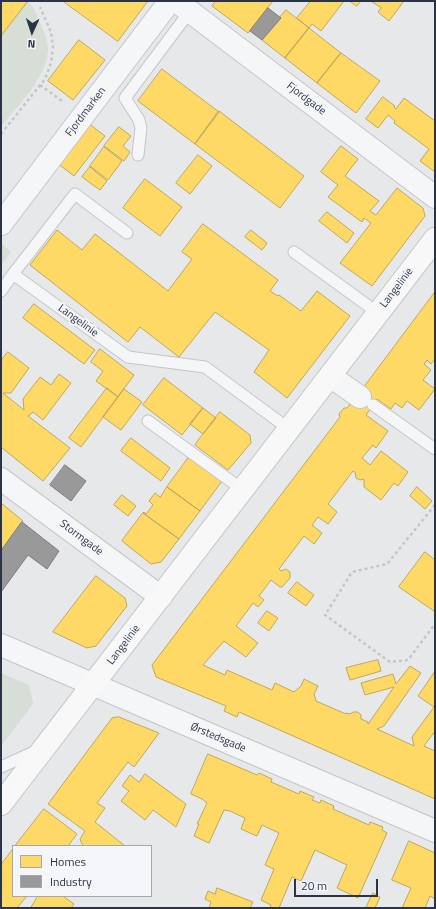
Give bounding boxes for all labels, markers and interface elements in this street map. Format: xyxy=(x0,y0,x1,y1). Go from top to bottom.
north arrow xyxy=(12,12,52,52)
text: N xyxy=(27,36,36,52)
street label: Fjordgade xyxy=(284,80,328,118)
street label: Fjordmarken xyxy=(63,85,109,139)
street label: Langelinie xyxy=(378,265,416,311)
street label: Langelinie xyxy=(55,302,101,340)
street label: Stormgade xyxy=(57,517,105,559)
street label: Langelinie xyxy=(105,622,143,668)
street label: Ørstedsgade xyxy=(188,720,248,756)
legend xyxy=(12,845,152,897)
text: Homes xyxy=(50,852,86,871)
scale bar xyxy=(296,871,380,897)
text: Industry xyxy=(50,872,92,891)
text: 20 m xyxy=(301,876,327,895)

